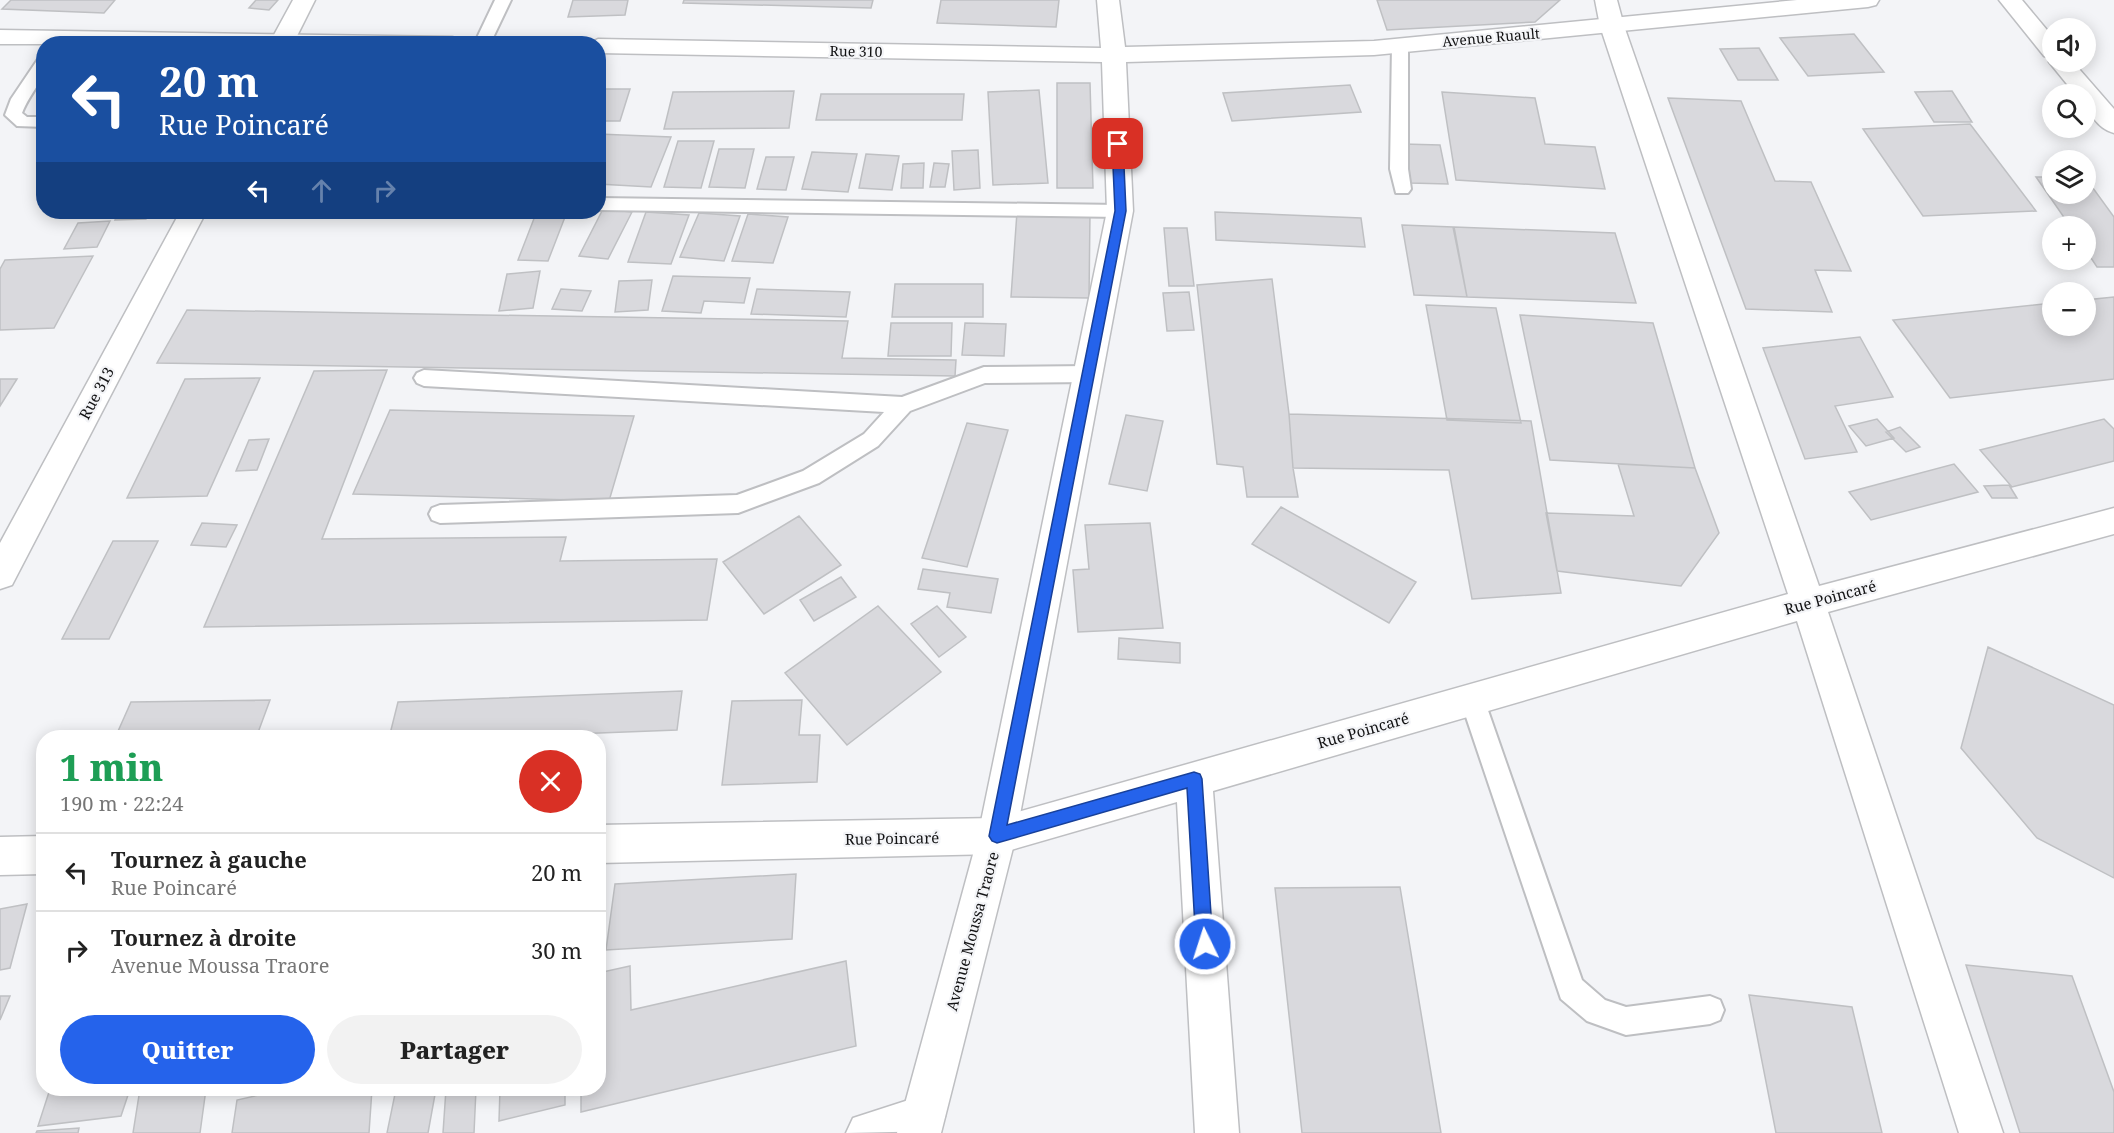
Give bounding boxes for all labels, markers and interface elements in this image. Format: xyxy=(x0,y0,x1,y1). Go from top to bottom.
map controls xyxy=(2042,18,2096,336)
button: sound xyxy=(2042,18,2096,72)
street label: Avenue Ruault xyxy=(1441,23,1541,51)
street label: Rue 310 xyxy=(829,41,883,61)
text: 20 m xyxy=(159,52,259,109)
icon: left xyxy=(60,60,138,138)
button: search xyxy=(2042,84,2096,138)
text: Rue Poincaré xyxy=(159,106,329,143)
pin xyxy=(1092,118,1143,169)
icon: arrive xyxy=(1101,127,1134,160)
button: layers xyxy=(2042,150,2096,204)
icon: left xyxy=(242,174,275,207)
icon: ahead xyxy=(305,174,338,207)
icon: right xyxy=(368,174,401,207)
button: + xyxy=(2042,216,2096,270)
button: − xyxy=(2042,282,2096,336)
street label: Rue 313 xyxy=(74,363,118,423)
street label: Rue Poincaré xyxy=(1782,575,1878,619)
street label: Rue Poincaré xyxy=(1315,707,1411,753)
text: 1 min xyxy=(60,743,163,792)
button: close xyxy=(519,750,582,813)
text: 190 m · 22:24 xyxy=(60,790,183,817)
street label: Rue Poincaré xyxy=(845,827,939,849)
text: Tournez à gauche xyxy=(111,844,307,874)
street label: Avenue Moussa Traore xyxy=(941,849,1003,1013)
icon: left xyxy=(60,856,93,889)
text: 20 m xyxy=(531,857,582,887)
text: Rue Poincaré xyxy=(111,874,237,901)
position arrow xyxy=(1173,912,1237,976)
text: Tournez à droite xyxy=(111,922,296,952)
icon: right xyxy=(60,934,93,967)
text: 30 m xyxy=(531,935,582,965)
text: Avenue Moussa Traore xyxy=(111,952,329,979)
button: Quitter xyxy=(60,1015,315,1084)
button: Partager xyxy=(327,1015,582,1084)

